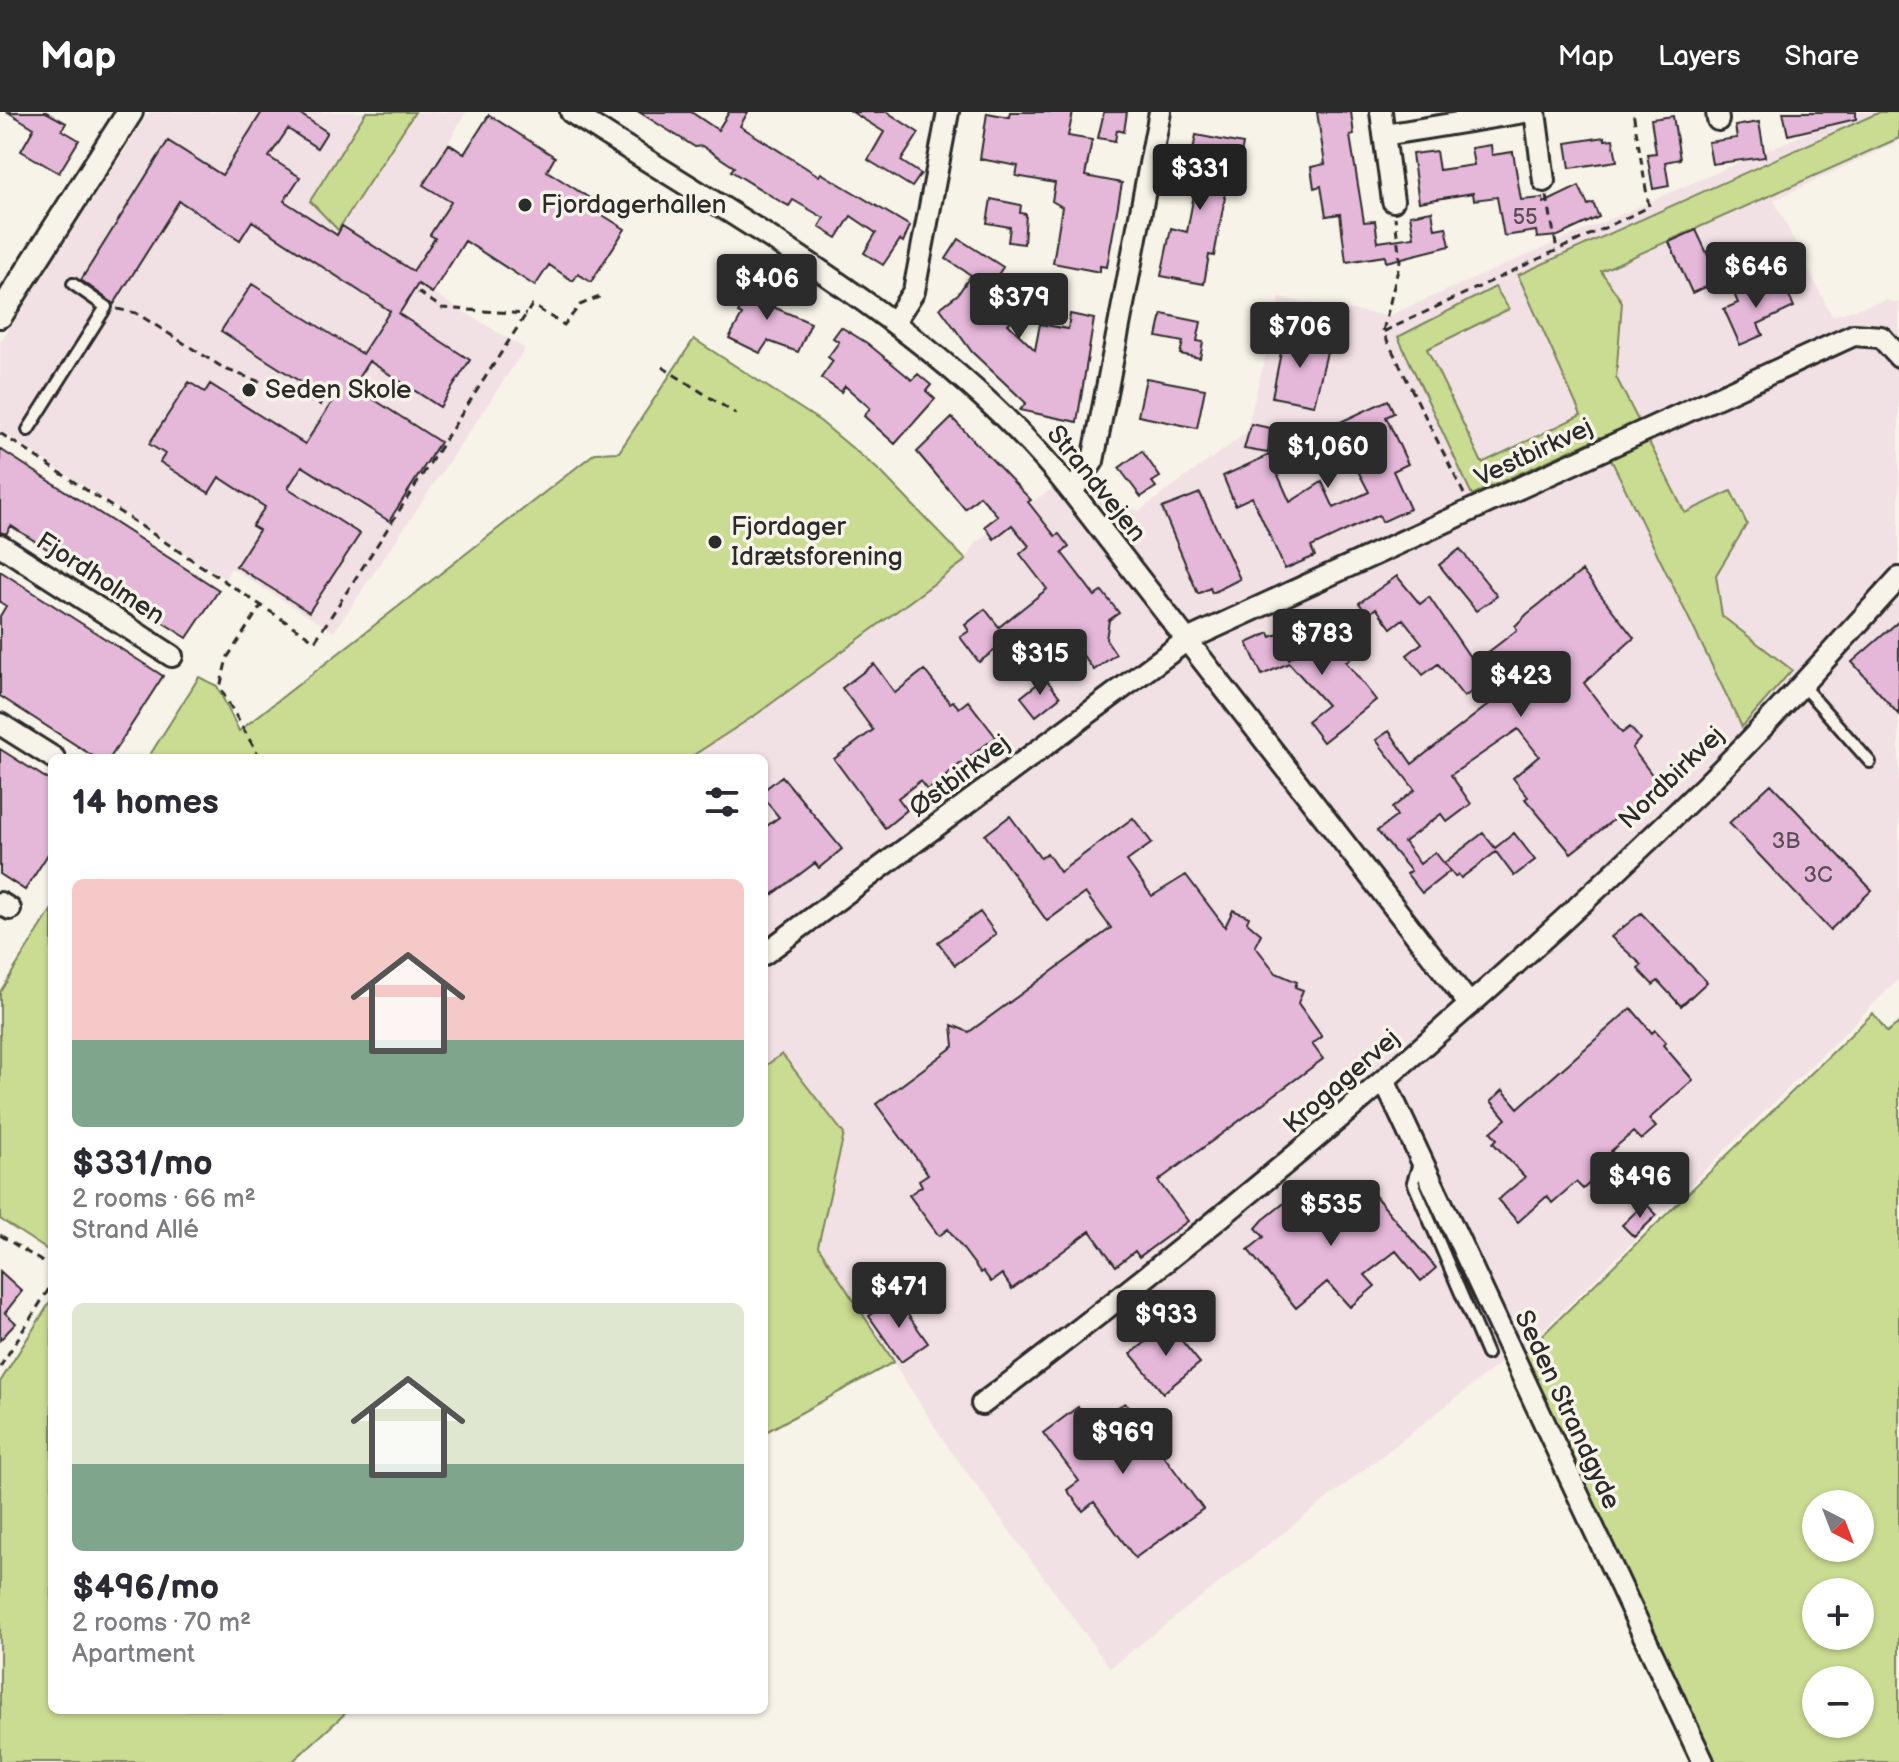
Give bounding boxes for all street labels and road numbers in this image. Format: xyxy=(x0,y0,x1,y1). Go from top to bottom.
street label: Vestbirkvej xyxy=(1470,412,1598,494)
street label: Strandvejen xyxy=(1040,420,1152,548)
street label: Fjordholmen xyxy=(30,526,170,632)
street label: Nordbirkvej xyxy=(1613,720,1731,836)
street label: Østbirkvej xyxy=(904,728,1016,824)
street label: Krogagervej xyxy=(1278,1023,1406,1141)
street label: Seden Strandgyde xyxy=(1507,1306,1627,1514)

